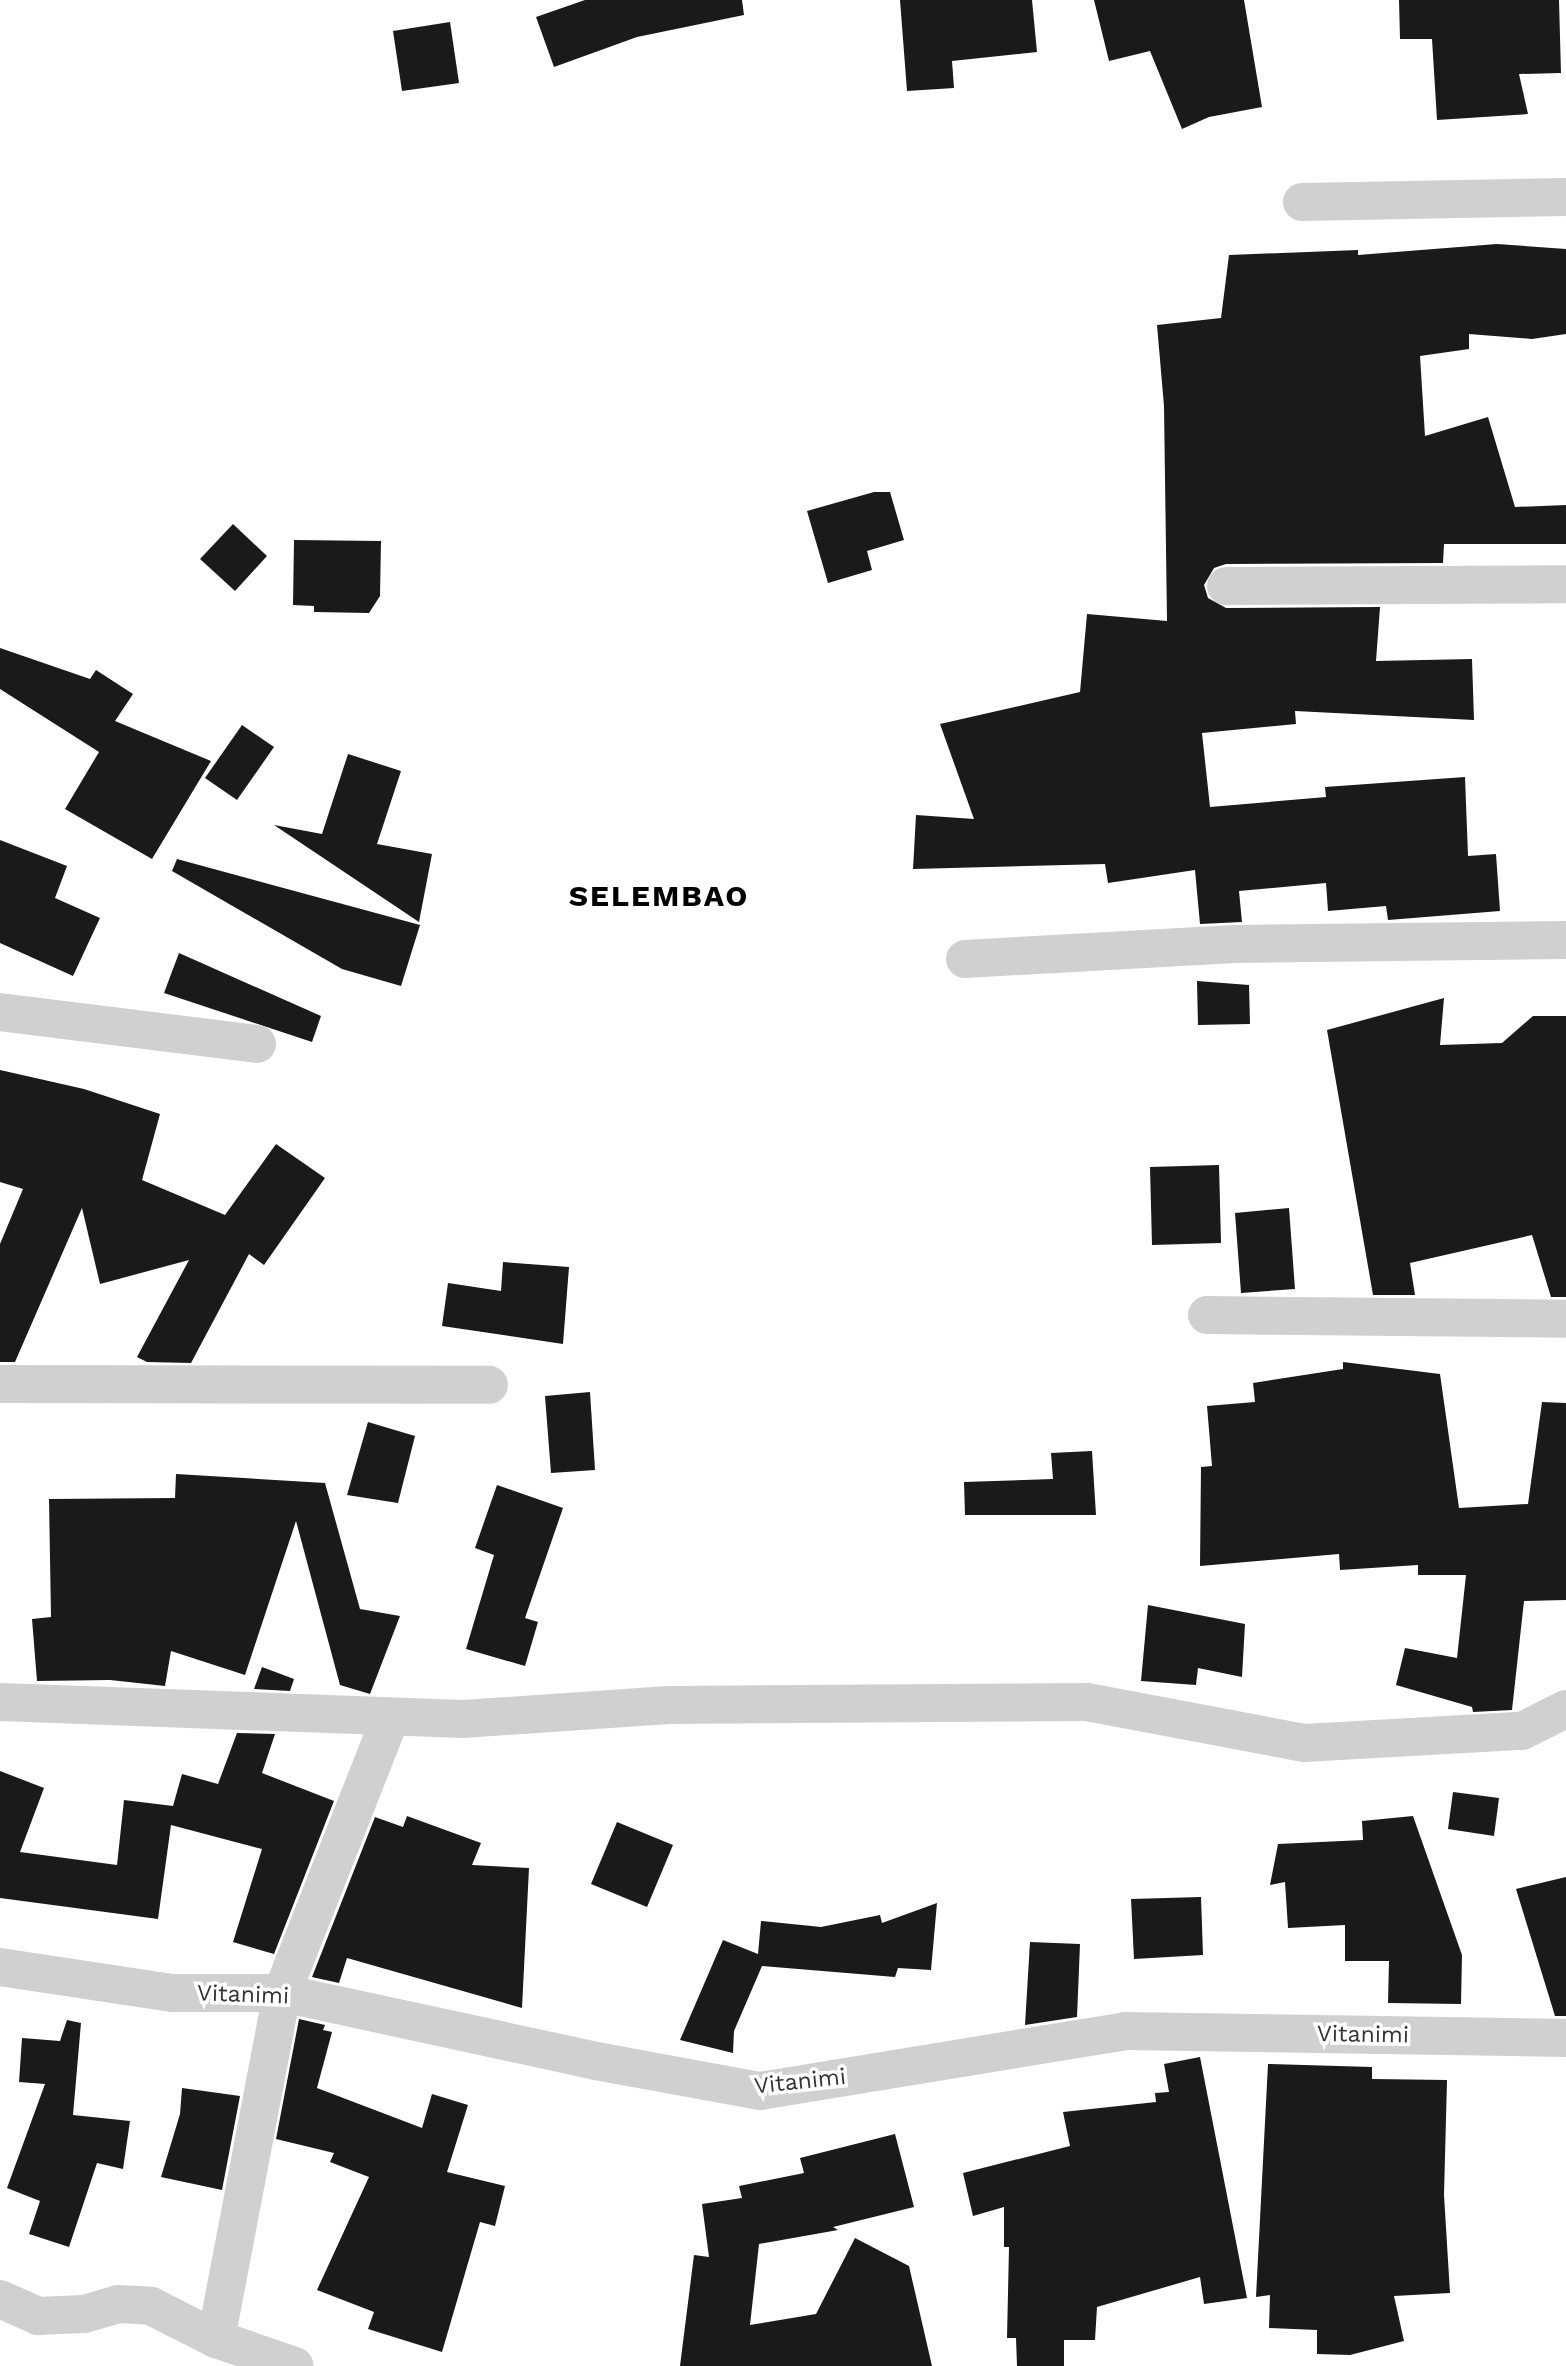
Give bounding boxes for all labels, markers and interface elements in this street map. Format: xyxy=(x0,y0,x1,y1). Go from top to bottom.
district label: SELEMBAO xyxy=(570,878,748,914)
street label: Vitanimi xyxy=(197,1980,289,2010)
street label: Vitanimi xyxy=(1317,2020,1409,2050)
street label: Vitanimi xyxy=(753,2063,847,2101)

